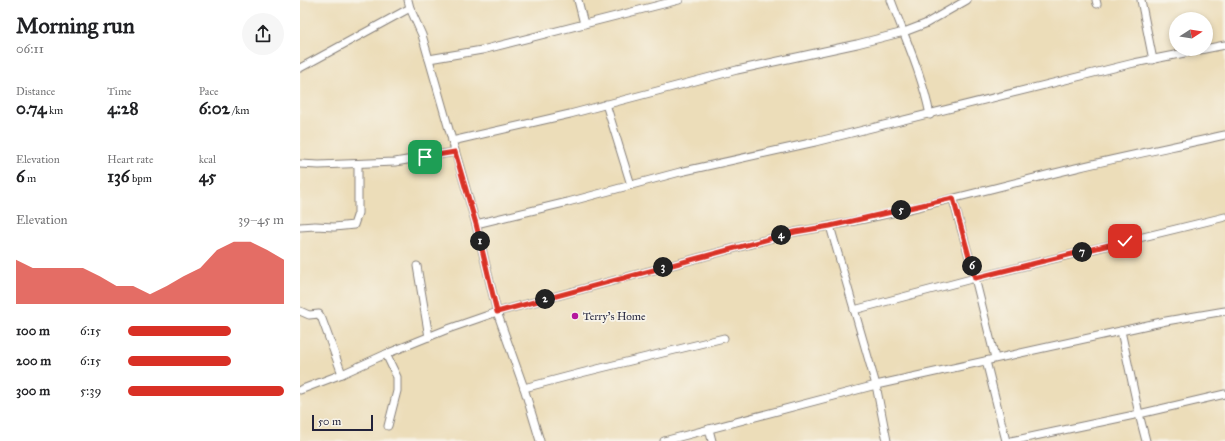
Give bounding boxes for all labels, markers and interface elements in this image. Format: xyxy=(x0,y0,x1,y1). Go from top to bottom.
text: Morning run xyxy=(16,12,135,39)
north arrow xyxy=(1169,12,1213,56)
map controls xyxy=(1169,12,1213,56)
button: share xyxy=(242,13,284,55)
text: 06:11 xyxy=(16,41,44,57)
text: Distance xyxy=(16,85,55,98)
text: Time xyxy=(107,85,132,98)
text: Pace xyxy=(199,85,219,98)
text: 0.74 xyxy=(16,98,47,119)
text: 4:28 xyxy=(107,98,139,119)
text: 6:02 xyxy=(199,98,230,119)
text: km xyxy=(47,104,63,117)
text: /km xyxy=(230,104,250,117)
pin xyxy=(408,140,442,174)
icon: arrive xyxy=(414,146,436,168)
text: Elevation xyxy=(16,153,60,166)
text: Heart rate xyxy=(107,153,154,166)
text: kcal xyxy=(199,153,216,166)
text: 6 xyxy=(16,166,25,187)
text: 136 xyxy=(107,166,130,187)
text: 45 xyxy=(199,166,216,187)
text: m xyxy=(25,172,36,185)
text: bpm xyxy=(130,172,152,185)
pin: 5 xyxy=(891,200,911,220)
text: 5 xyxy=(898,203,904,216)
text: Elevation xyxy=(16,212,68,228)
text: 39–45 m xyxy=(238,212,284,228)
pin xyxy=(1108,224,1142,258)
pin: 4 xyxy=(771,225,791,245)
text: 4 xyxy=(778,228,784,241)
icon: check xyxy=(1114,230,1136,252)
pin: 1 xyxy=(470,231,490,251)
text: 1 xyxy=(478,234,482,247)
pin: 7 xyxy=(1072,242,1092,262)
text: 7 xyxy=(1079,245,1085,258)
pin: 6 xyxy=(962,256,982,276)
pin: 3 xyxy=(653,257,673,277)
text: 6 xyxy=(969,259,975,272)
text: 3 xyxy=(661,260,665,273)
pin: 2 xyxy=(535,289,555,309)
text: 2 xyxy=(542,292,548,305)
place label: Terry's Home xyxy=(583,310,646,323)
marker: Terry's Home xyxy=(570,311,580,321)
text: 100 m xyxy=(16,323,50,339)
text: 6:15 xyxy=(80,323,101,339)
text: 200 m xyxy=(16,353,51,369)
text: 6:15 xyxy=(80,353,101,369)
text: 300 m xyxy=(16,383,50,399)
text: 5:39 xyxy=(80,383,102,399)
scale bar xyxy=(312,413,373,432)
text: 50 m xyxy=(318,415,341,428)

